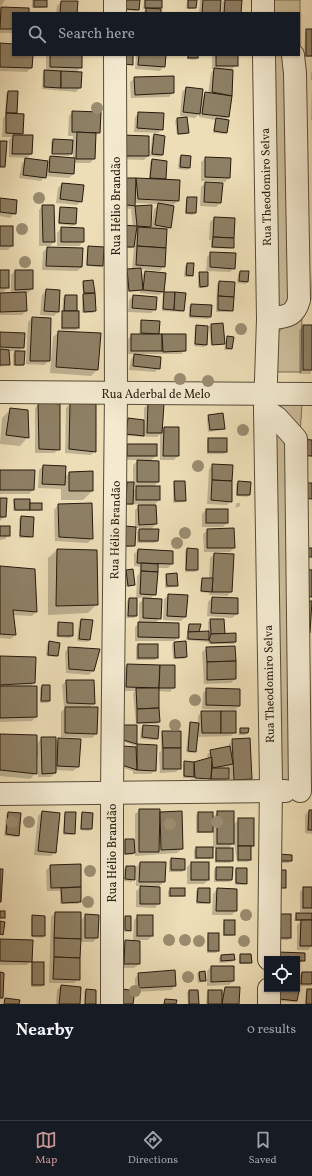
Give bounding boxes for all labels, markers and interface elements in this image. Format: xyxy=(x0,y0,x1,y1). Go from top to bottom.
search box xyxy=(12,12,300,56)
icon: search xyxy=(26,23,48,45)
text: Search here xyxy=(58,24,135,45)
street label: Rua Theodomiro Selva xyxy=(258,128,276,246)
street label: Rua Hélio Brandão xyxy=(109,157,125,255)
street label: Rua Aderbal de Melo xyxy=(101,387,211,403)
street label: Rua Hélio Brandão xyxy=(107,480,125,580)
street label: Rua Theodomiro Selva xyxy=(261,625,279,743)
street label: Rua Hélio Brandão xyxy=(105,804,121,902)
map controls xyxy=(264,956,300,992)
button: locate xyxy=(264,956,300,992)
text: Nearby xyxy=(16,1019,74,1042)
text: 0 results xyxy=(247,1021,296,1039)
tab: Map xyxy=(35,1129,57,1168)
tab: Directions xyxy=(128,1129,178,1168)
tab: Saved xyxy=(248,1129,277,1168)

